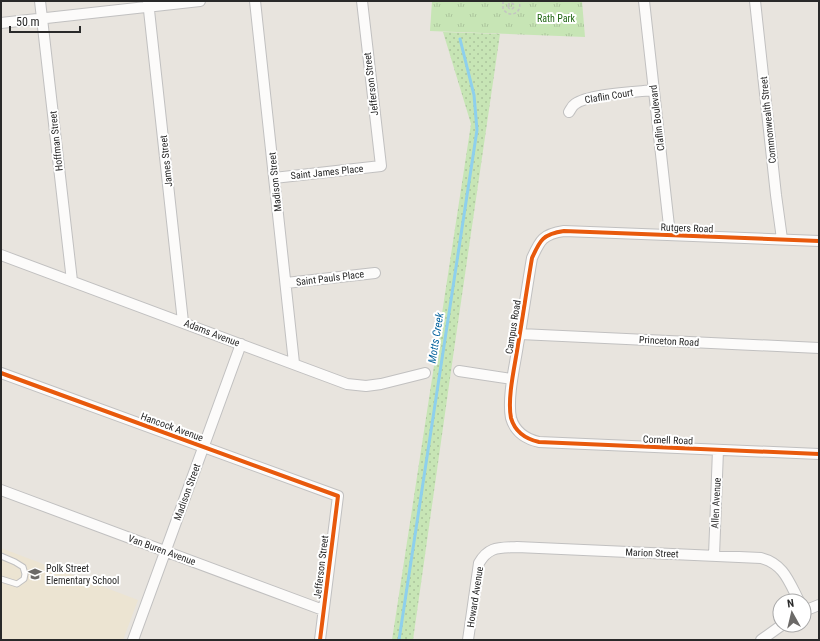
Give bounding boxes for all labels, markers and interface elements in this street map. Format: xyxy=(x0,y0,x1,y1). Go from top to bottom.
scale bar xyxy=(10,8,80,34)
park label: Rath Park xyxy=(537,13,575,24)
text: 50 m xyxy=(16,15,40,29)
street label: Jefferson Street xyxy=(362,52,380,116)
street label: Commonwealth Street xyxy=(758,76,778,164)
street label: Claflin Boulevard xyxy=(647,84,667,152)
street label: Claflin Court xyxy=(584,87,634,105)
street label: Hoffman Street xyxy=(47,110,65,172)
street label: James Street xyxy=(158,134,174,188)
street label: Madison Street xyxy=(266,152,284,212)
street label: Saint James Place xyxy=(290,163,364,181)
street label: Rutgers Road xyxy=(660,222,714,234)
street label: Saint Pauls Place xyxy=(295,268,365,288)
street label: Campus Road xyxy=(503,299,523,355)
water label: Motts Creek xyxy=(426,312,446,364)
street label: Adams Avenue xyxy=(183,317,242,349)
street label: Princeton Road xyxy=(639,334,699,348)
street label: Hancock Avenue xyxy=(139,411,205,444)
street label: Cornell Road xyxy=(643,434,693,446)
street label: Madison Street xyxy=(172,462,202,522)
street label: Allen Avenue xyxy=(709,477,723,529)
street label: Van Buren Avenue xyxy=(127,533,198,567)
street label: Jefferson Street xyxy=(312,535,330,599)
street label: Marion Street xyxy=(625,547,679,559)
place label: Polk Street Elementary School xyxy=(46,563,119,586)
street label: Howard Avenue xyxy=(465,565,485,628)
school or university icon: Polk Street Elementary School xyxy=(27,566,43,582)
north arrow xyxy=(772,593,812,633)
text: N xyxy=(786,597,795,610)

